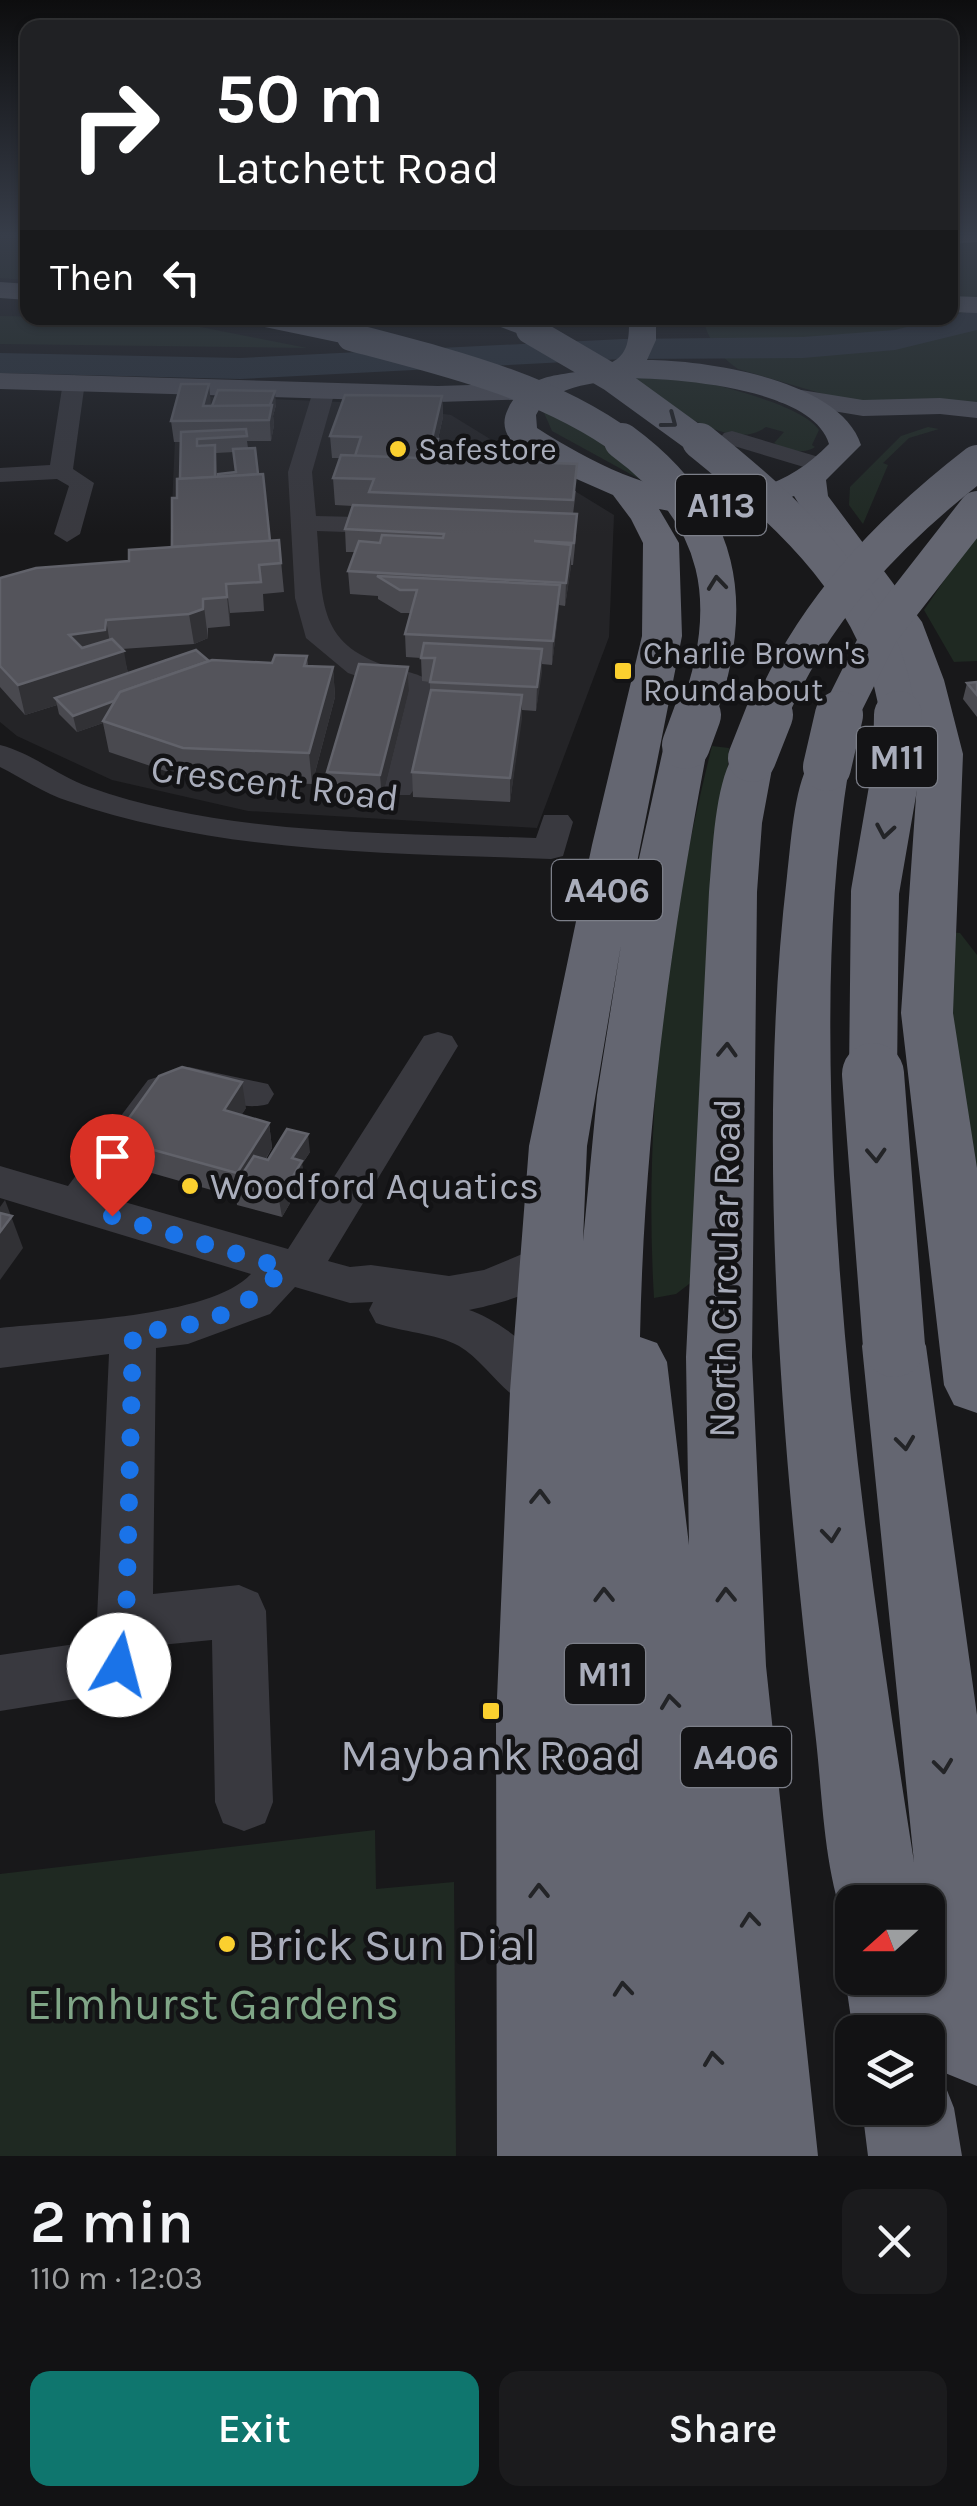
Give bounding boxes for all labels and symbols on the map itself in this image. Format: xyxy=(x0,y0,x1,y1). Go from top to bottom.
one-way arrow xyxy=(659,410,677,427)
place label: Safestore xyxy=(418,431,557,468)
marker: Safestore xyxy=(387,438,409,460)
road number: A113 xyxy=(676,475,766,535)
one-way arrow xyxy=(707,575,728,591)
place label: Charlie Brown's Roundabout xyxy=(643,635,866,709)
marker: Charlie Brown's Roundabout xyxy=(612,660,634,682)
road number: M11 xyxy=(857,727,937,787)
street label: Crescent Road xyxy=(148,746,401,821)
one-way arrow xyxy=(875,823,896,839)
road number: A406 xyxy=(552,860,662,920)
one-way arrow xyxy=(717,1041,738,1057)
street label: North Circular Road xyxy=(699,1098,750,1438)
pin xyxy=(70,1114,155,1217)
one-way arrow xyxy=(865,1147,886,1163)
place label: Woodford Aquatics xyxy=(210,1164,539,1209)
marker: Woodford Aquatics xyxy=(179,1175,201,1197)
one-way arrow xyxy=(894,1435,915,1451)
one-way arrow xyxy=(530,1488,551,1504)
one-way arrow xyxy=(820,1528,842,1544)
one-way arrow xyxy=(593,1586,614,1602)
one-way arrow xyxy=(715,1587,736,1603)
position arrow xyxy=(67,1613,171,1717)
road number: M11 xyxy=(565,1644,645,1704)
one-way arrow xyxy=(660,1693,681,1709)
marker: Maybank Road xyxy=(480,1700,502,1722)
road number: A406 xyxy=(681,1727,791,1787)
place label: Maybank Road xyxy=(340,1729,642,1782)
one-way arrow xyxy=(932,1758,953,1774)
one-way arrow xyxy=(528,1883,550,1898)
north arrow xyxy=(835,1885,945,1995)
one-way arrow xyxy=(739,1911,761,1927)
place label: Brick Sun Dial xyxy=(247,1919,537,1971)
marker: Brick Sun Dial xyxy=(216,1933,238,1955)
park label: Elmhurst Gardens xyxy=(27,1978,399,2030)
one-way arrow xyxy=(613,1981,635,1997)
one-way arrow xyxy=(703,2051,724,2067)

